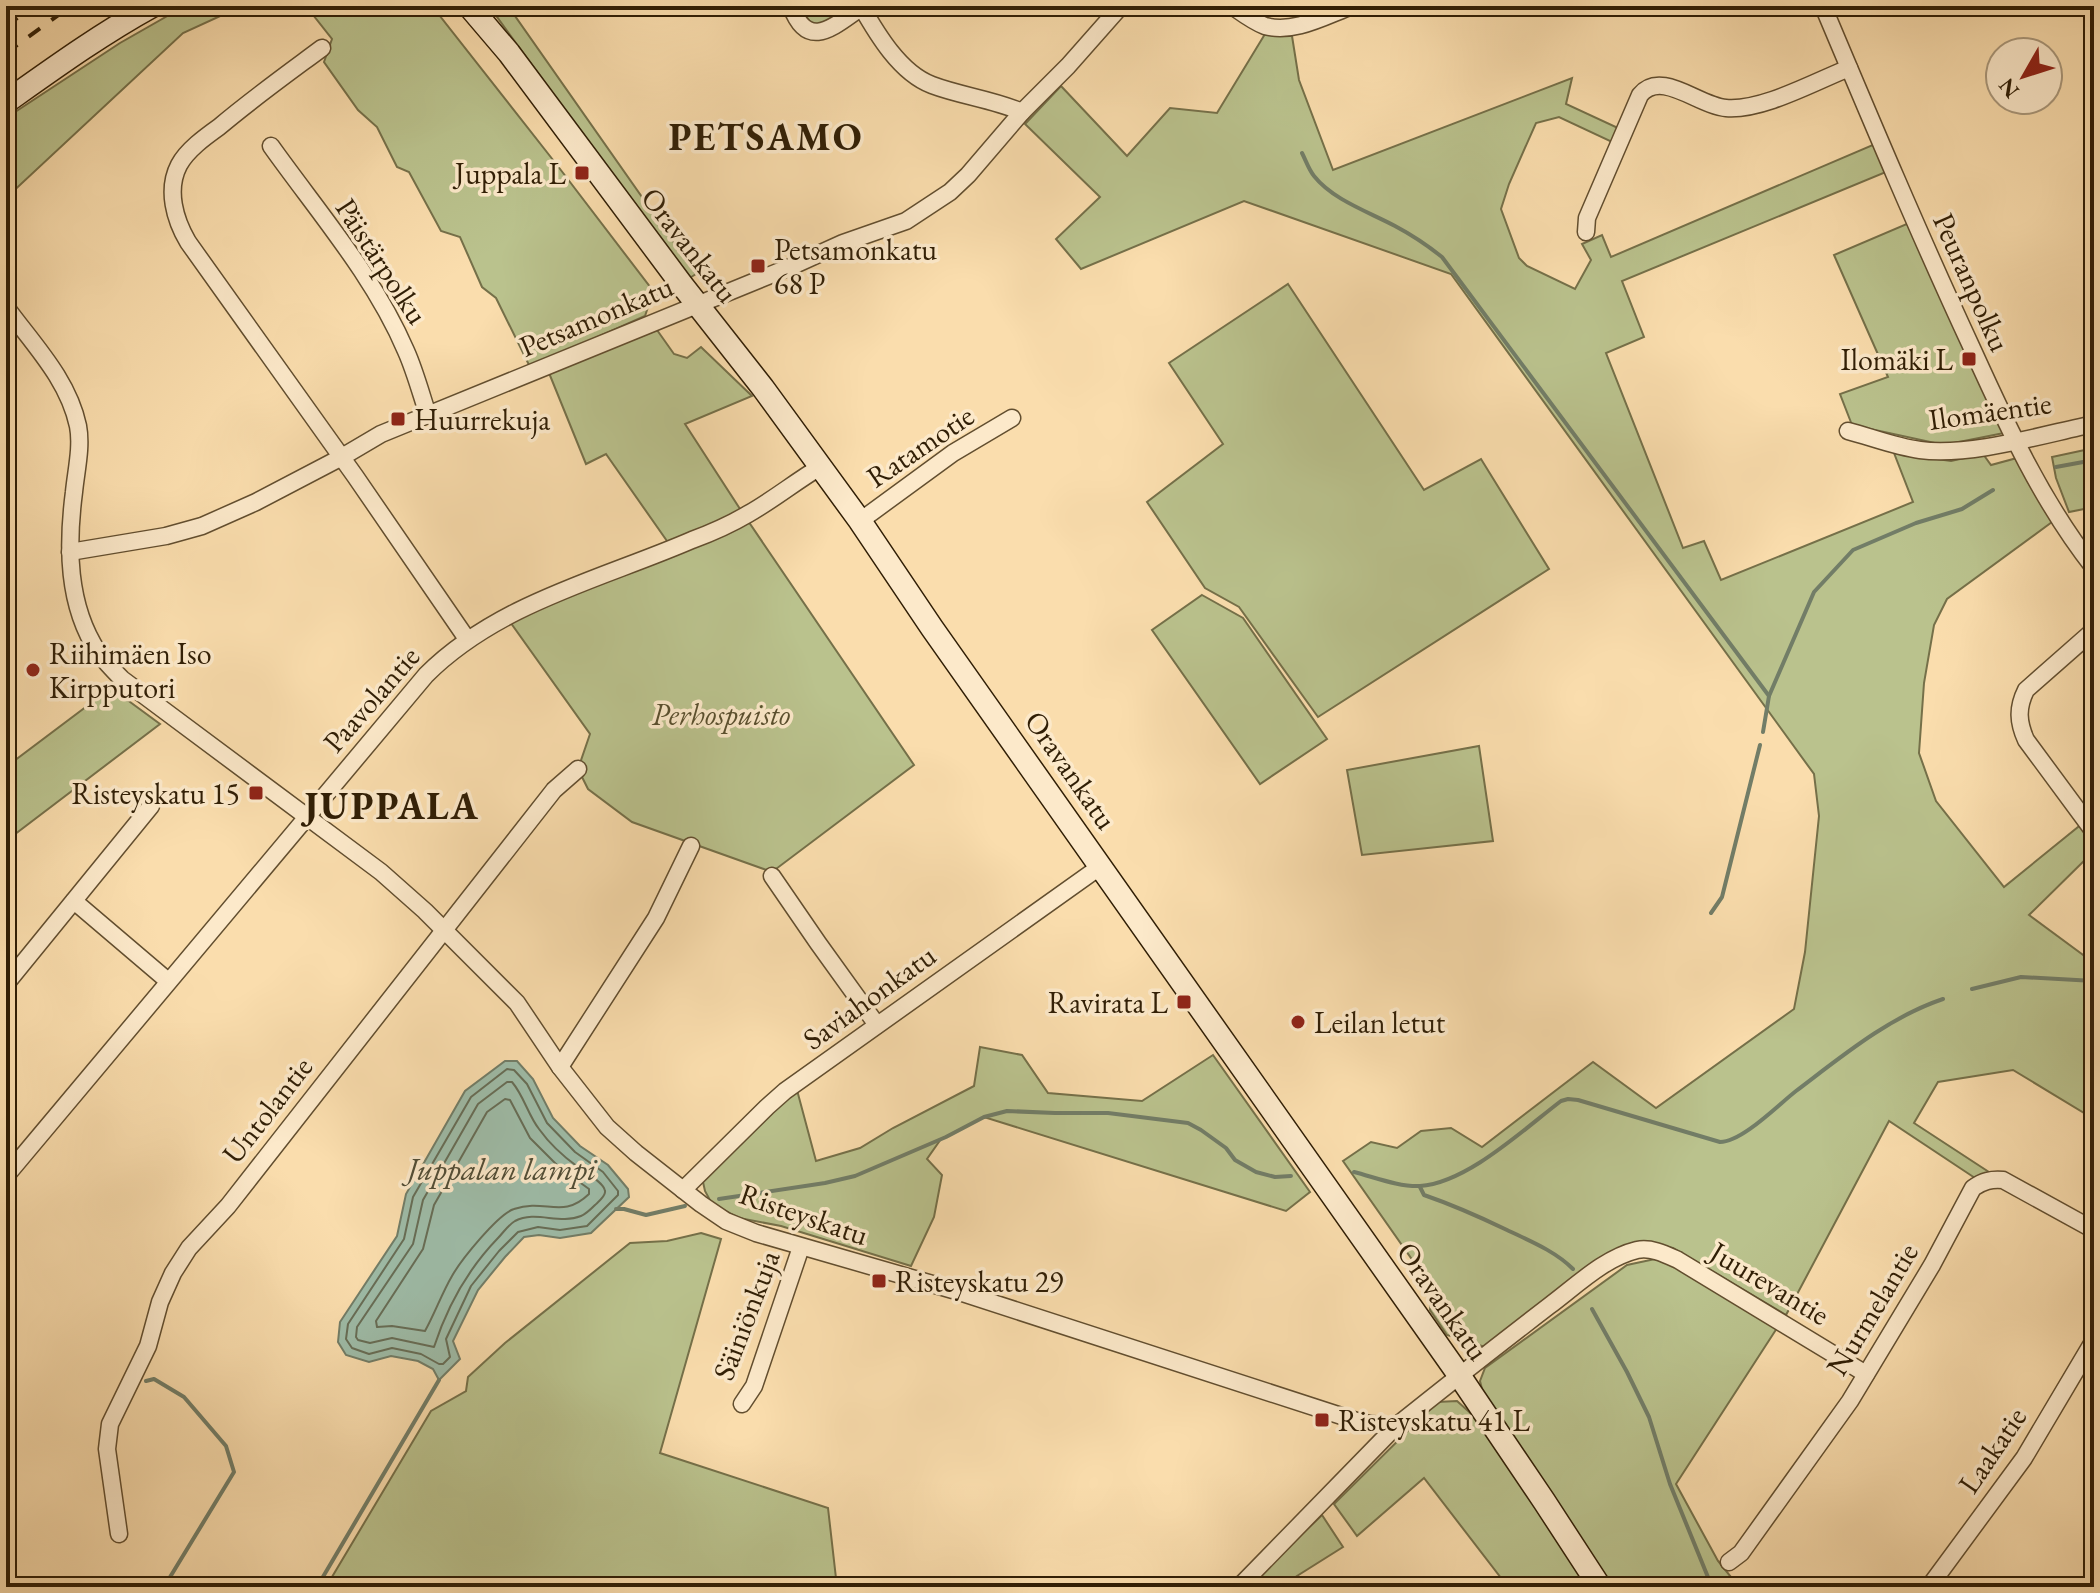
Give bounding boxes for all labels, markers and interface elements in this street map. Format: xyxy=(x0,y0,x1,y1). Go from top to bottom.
north arrow xyxy=(1984,36,2064,116)
text: N xyxy=(1992,72,2026,104)
district label: PETSAMO xyxy=(668,112,864,161)
place label: Juppala L xyxy=(452,154,566,193)
marker: Juppala L xyxy=(573,164,591,182)
street label: Oravankatu xyxy=(633,179,747,311)
street label: Päistärpolku xyxy=(327,191,437,332)
street label: Peuranpolku xyxy=(1924,207,2020,357)
place label: Petsamonkatu 68 P xyxy=(774,230,937,303)
marker: Petsamonkatu 68 P xyxy=(749,257,767,275)
street label: Petsamonkatu xyxy=(513,266,679,366)
place label: Ilomäki L xyxy=(1841,340,1953,379)
marker: Ilomäki L xyxy=(1960,350,1978,368)
street label: Ilomäentie xyxy=(1926,383,2054,439)
street label: Ratamotie xyxy=(859,396,981,496)
place label: Huurrekuja xyxy=(414,400,550,439)
marker: Huurrekuja xyxy=(389,410,407,428)
place label: Riihimäen Iso Kirpputori xyxy=(49,634,211,707)
street label: Paavolantie xyxy=(314,638,428,760)
marker: Riihimäen Iso Kirpputori xyxy=(24,661,42,679)
park label: Perhospuisto xyxy=(652,695,790,734)
street label: Oravankatu xyxy=(1016,703,1126,837)
place label: Risteyskatu 15 xyxy=(72,774,240,813)
district label: JUPPALA xyxy=(300,781,480,830)
marker: Risteyskatu 15 xyxy=(247,784,265,802)
street label: Saviahonkatu xyxy=(795,936,943,1058)
place label: Ravirata L xyxy=(1048,983,1168,1022)
marker: Ravirata L xyxy=(1175,993,1193,1011)
place label: Leilan letut xyxy=(1314,1003,1446,1042)
marker: Leilan letut xyxy=(1289,1013,1307,1031)
street label: Untolantie xyxy=(213,1049,321,1171)
water label: Juppalan lampi xyxy=(402,1148,598,1190)
street label: Risteyskatu xyxy=(734,1174,874,1254)
street label: Juurevantie xyxy=(1701,1231,1837,1334)
street label: Oravankatu xyxy=(1388,1234,1498,1368)
street label: Nurmelantie xyxy=(1817,1235,1927,1383)
street label: Säiniönkuja xyxy=(703,1245,789,1385)
place label: Risteyskatu 29 xyxy=(895,1262,1063,1301)
marker: Risteyskatu 29 xyxy=(870,1272,888,1290)
street label: Laakatie xyxy=(1949,1399,2035,1501)
place label: Risteyskatu 41 L xyxy=(1338,1401,1530,1440)
marker: Risteyskatu 41 L xyxy=(1313,1411,1331,1429)

